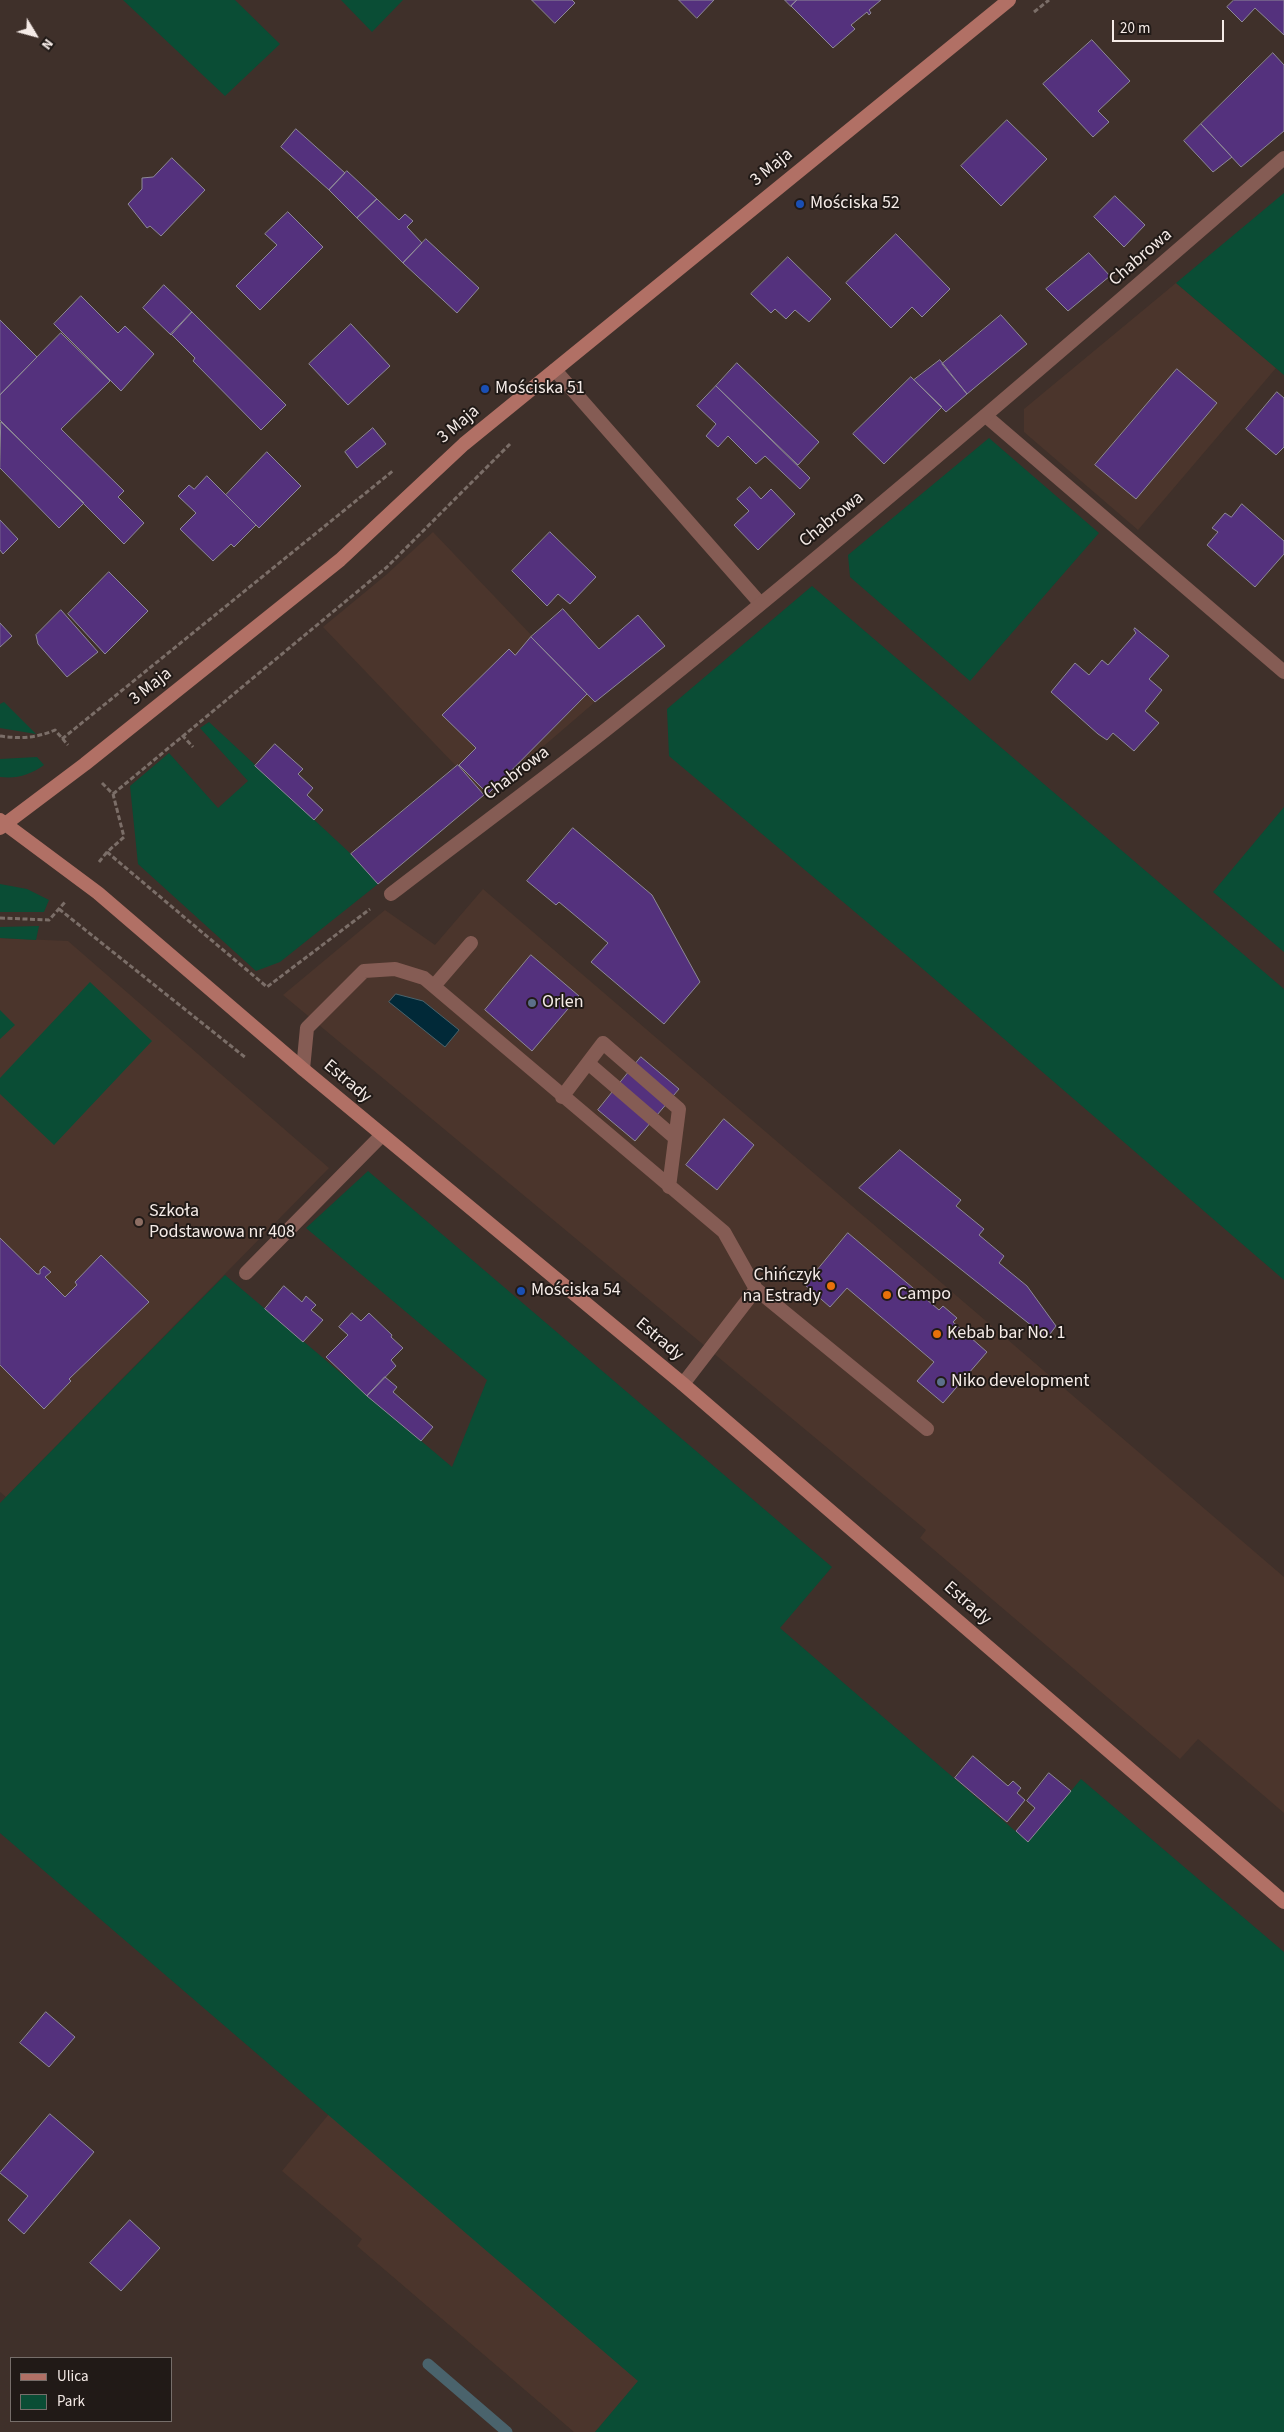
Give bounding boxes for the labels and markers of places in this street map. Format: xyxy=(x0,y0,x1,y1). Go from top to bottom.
place label: Mościska 52 xyxy=(810,193,900,215)
marker: Mościska 52 xyxy=(794,198,806,210)
place label: Mościska 51 xyxy=(495,378,585,400)
marker: Mościska 51 xyxy=(479,383,491,395)
place label: Orlen xyxy=(542,992,584,1014)
marker: Orlen xyxy=(526,997,538,1009)
place label: Szkoła Podstawowa nr 408 xyxy=(149,1201,295,1244)
marker: Szkoła Podstawowa nr 408 xyxy=(133,1216,145,1228)
place label: Chińczyk na Estrady xyxy=(742,1265,821,1308)
place label: Mościska 54 xyxy=(531,1280,621,1302)
marker: Chińczyk na Estrady xyxy=(825,1280,837,1292)
place label: Campo xyxy=(897,1284,951,1306)
marker: Mościska 54 xyxy=(515,1285,527,1297)
marker: Campo xyxy=(881,1289,893,1301)
place label: Kebab bar No. 1 xyxy=(947,1323,1065,1345)
marker: Kebab bar No. 1 xyxy=(931,1328,943,1340)
place label: Niko development xyxy=(951,1371,1089,1393)
marker: Niko development xyxy=(935,1376,947,1388)

